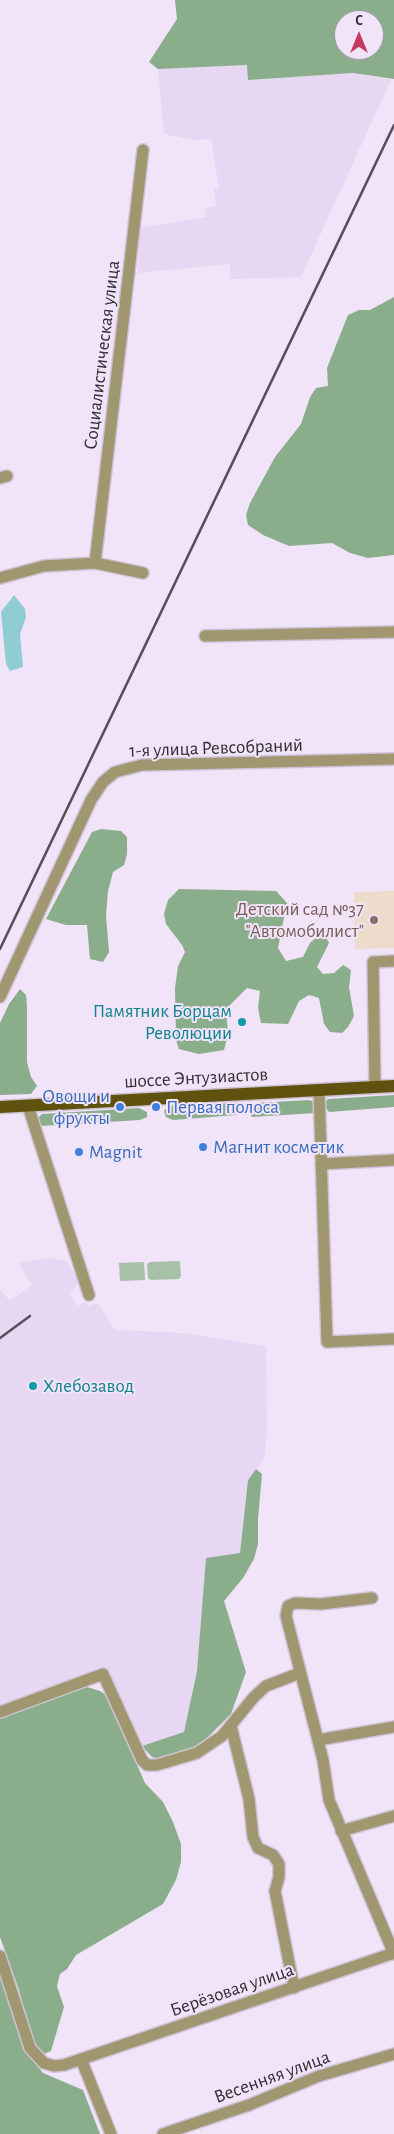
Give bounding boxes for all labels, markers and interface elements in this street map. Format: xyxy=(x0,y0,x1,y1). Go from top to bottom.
north arrow xyxy=(334,10,384,60)
text: С xyxy=(355,14,363,28)
street label: Социалистическая улица xyxy=(79,259,125,451)
street label: 1-я улица Ревсобраний xyxy=(129,734,303,762)
place label: Детский сад №37 "Автомобилист" xyxy=(236,898,364,942)
marker: Детский сад №37 "Автомобилист" xyxy=(368,914,380,926)
place label: Памятник Борцам Революции xyxy=(93,1000,232,1044)
marker: Памятник Борцам Революции xyxy=(236,1016,248,1028)
street label: шоссе Энтузиастов xyxy=(123,1063,269,1093)
place label: Овощи и фрукты xyxy=(42,1085,110,1129)
place label: Первая полоса xyxy=(166,1096,279,1118)
marker: Овощи и фрукты xyxy=(114,1101,126,1113)
marker: Первая полоса xyxy=(150,1101,162,1113)
place label: Магнит косметик xyxy=(213,1136,344,1158)
place label: Magnit xyxy=(89,1141,142,1163)
marker: Магнит косметик xyxy=(197,1141,209,1153)
marker: Magnit xyxy=(73,1146,85,1158)
place label: Хлебозавод xyxy=(43,1375,134,1397)
marker: Хлебозавод xyxy=(27,1380,39,1392)
street label: Берёзовая улица xyxy=(167,1958,297,2022)
street label: Весенняя улица xyxy=(211,2046,333,2108)

